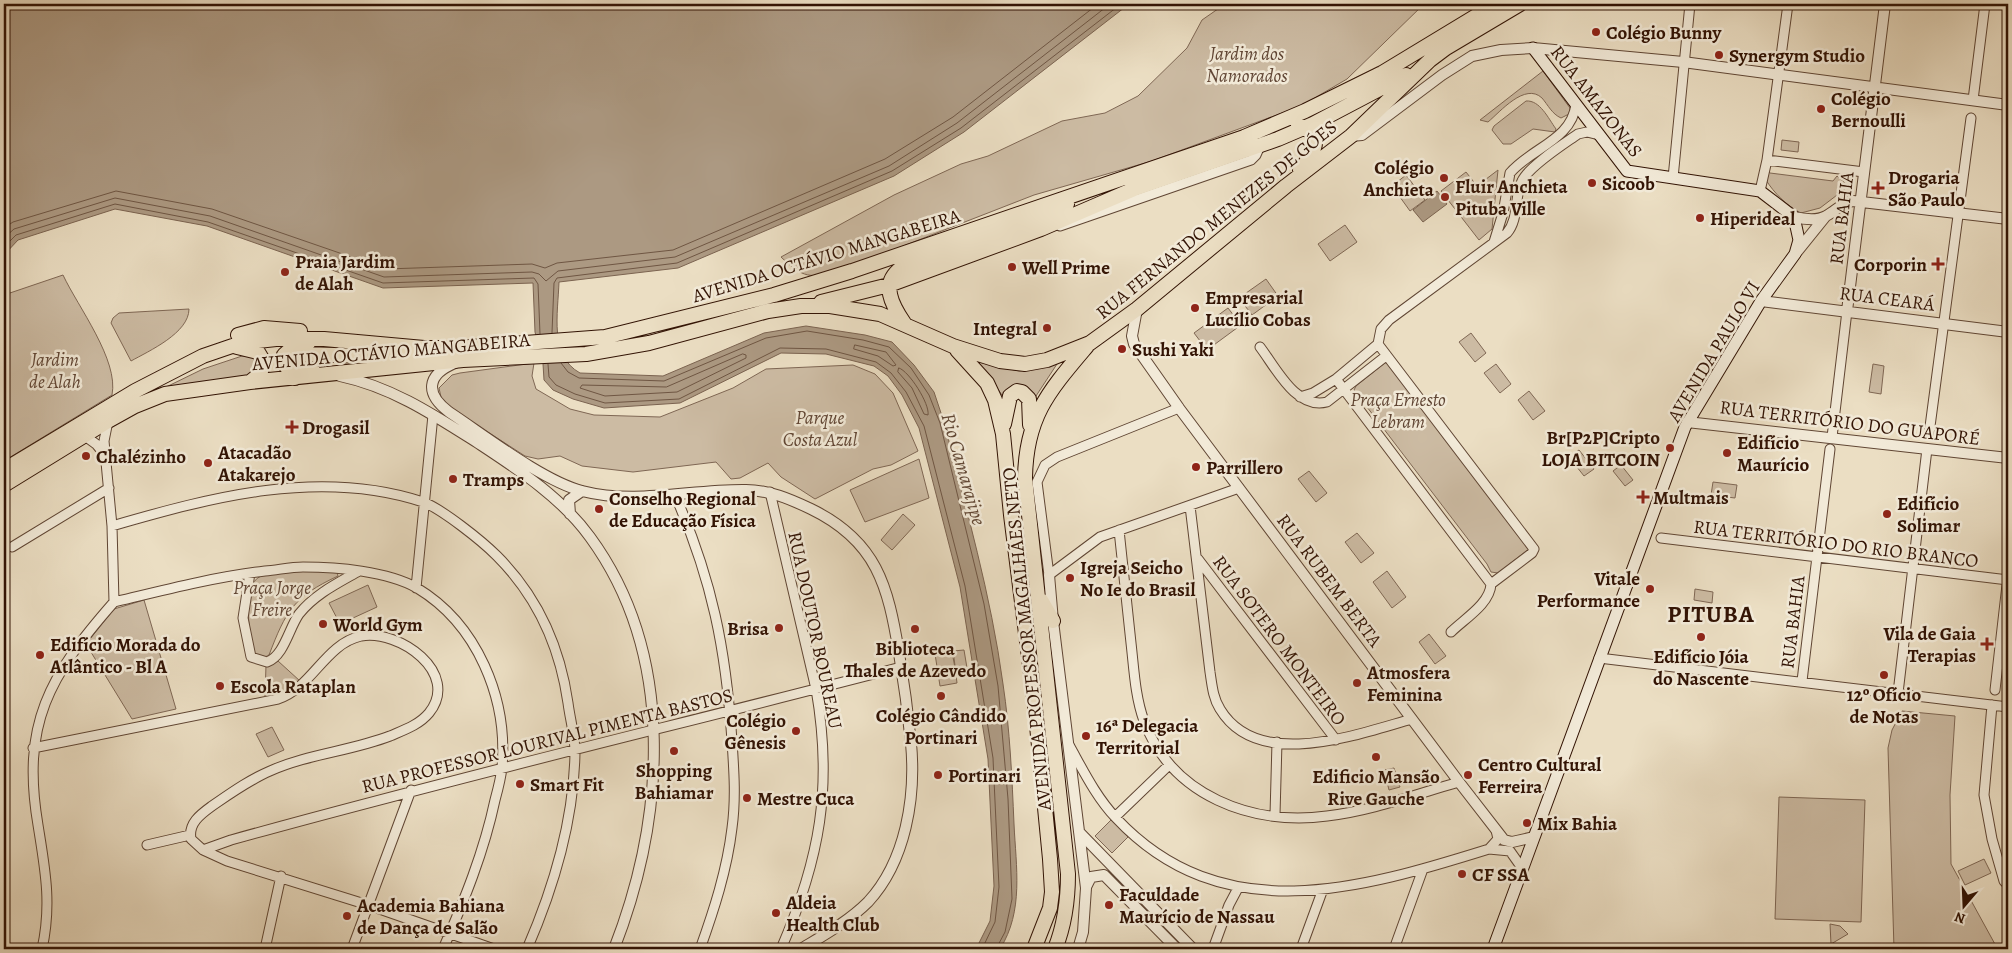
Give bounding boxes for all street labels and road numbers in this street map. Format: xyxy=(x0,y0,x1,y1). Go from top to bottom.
street label: RUA AMAZONAS xyxy=(1544,40,1648,163)
street label: RUA FERNANDO MENEZES DE GÓES xyxy=(1091,114,1343,325)
street label: RUA BAHIA xyxy=(1823,169,1861,266)
street label: AVENIDA OCTÁVIO MANGABEIRA xyxy=(688,202,964,309)
street label: AVENIDA PAULO VI xyxy=(1661,276,1766,428)
street label: RUA CEARÁ xyxy=(1838,280,1937,318)
street label: AVENIDA OCTÁVIO MANGABEIRA xyxy=(250,327,532,377)
street label: RUA TERRITÓRIO DO GUAPORÉ xyxy=(1718,394,1982,452)
street label: AVENIDA PROFESSOR MAGALHÃES NETO xyxy=(996,466,1058,813)
street label: RUA RUBEM BERTA xyxy=(1270,509,1388,653)
street label: RUA TERRITÓRIO DO RIO BRANCO xyxy=(1692,514,1980,574)
street label: RUA DOUTOR BOUREAU xyxy=(781,529,849,731)
street label: RUA SOTERO MONTEIRO xyxy=(1206,550,1352,731)
street label: RUA BAHIA xyxy=(1774,573,1812,670)
street label: RUA PROFESSOR LOURIVAL PIMENTA BASTOS xyxy=(359,682,735,800)

